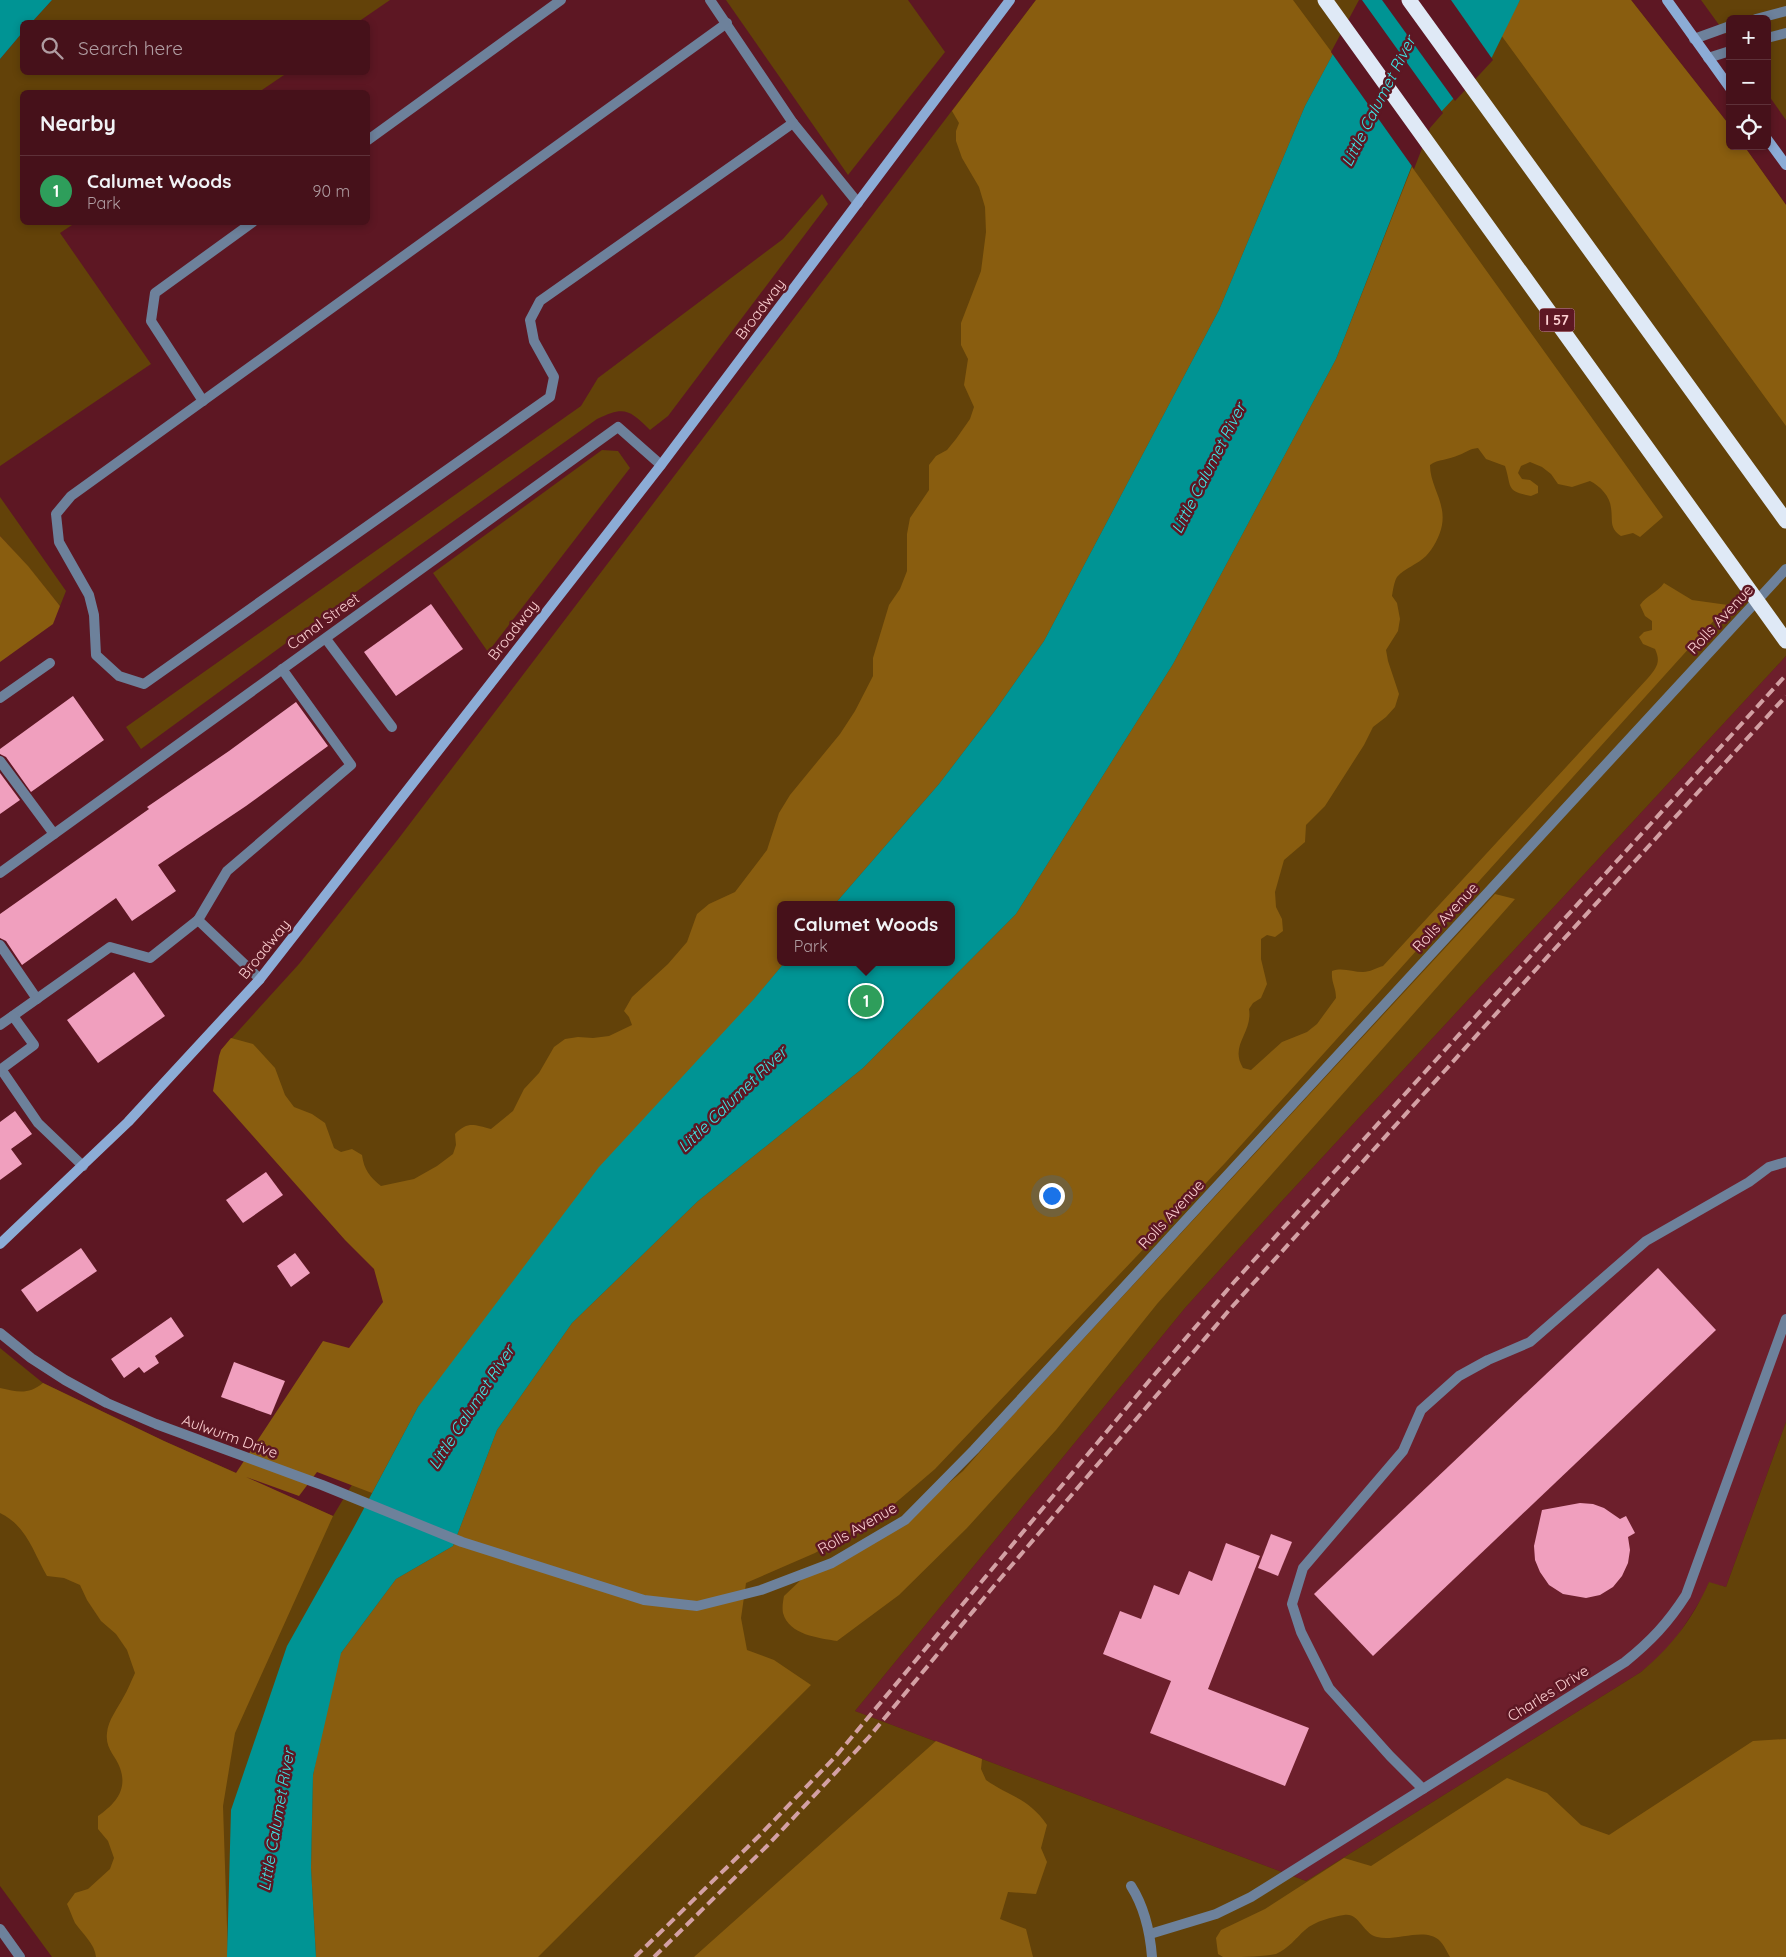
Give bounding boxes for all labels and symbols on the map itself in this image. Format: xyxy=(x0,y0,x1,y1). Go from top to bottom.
water label: Little Calumet River xyxy=(1336,31,1420,170)
street label: Broadway xyxy=(731,275,789,343)
road number: I 57 xyxy=(1540,308,1574,332)
water label: Little Calumet River xyxy=(1166,398,1250,537)
street label: Rolls Avenue xyxy=(1683,580,1757,658)
street label: Canal Street xyxy=(283,588,363,654)
street label: Broadway xyxy=(484,596,542,664)
street label: Rolls Avenue xyxy=(1408,878,1482,956)
street label: Broadway xyxy=(234,915,294,983)
pin: 1 xyxy=(850,982,882,1020)
water label: Little Calumet River xyxy=(673,1041,792,1156)
street label: Rolls Avenue xyxy=(1134,1175,1208,1253)
your location xyxy=(1039,1183,1065,1209)
water label: Little Calumet River xyxy=(423,1340,520,1473)
street label: Aulwurm Drive xyxy=(179,1410,281,1462)
street label: Rolls Avenue xyxy=(814,1498,900,1558)
street label: Charles Drive xyxy=(1504,1661,1592,1725)
water label: Little Calumet River xyxy=(254,1746,299,1893)

